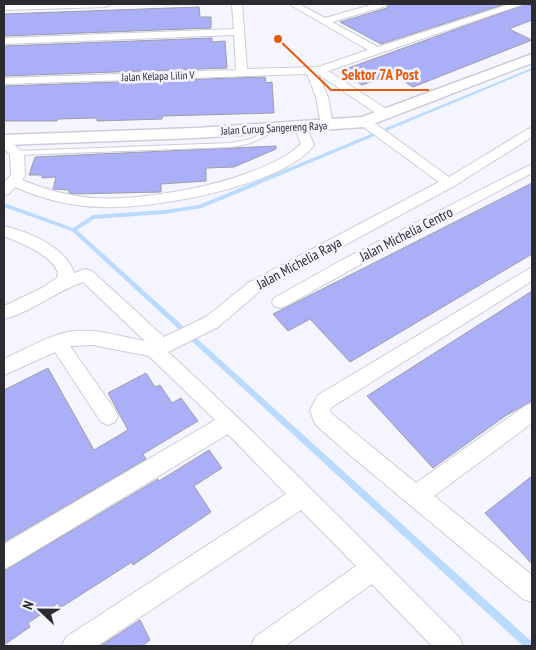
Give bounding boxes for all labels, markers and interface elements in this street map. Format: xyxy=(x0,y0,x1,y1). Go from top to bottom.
callout: Sektor 7A Post xyxy=(331,60,429,90)
text: Sektor 7A Post xyxy=(342,65,419,84)
street label: Jalan Kelapa Lilin V xyxy=(120,68,196,84)
street label: Jalan Curug Sangereng Raya xyxy=(219,118,328,138)
street label: Jalan Michelia Centro xyxy=(355,203,456,266)
street label: Jalan Michelia Raya xyxy=(252,233,345,293)
north arrow xyxy=(15,585,65,635)
text: N xyxy=(18,598,38,612)

